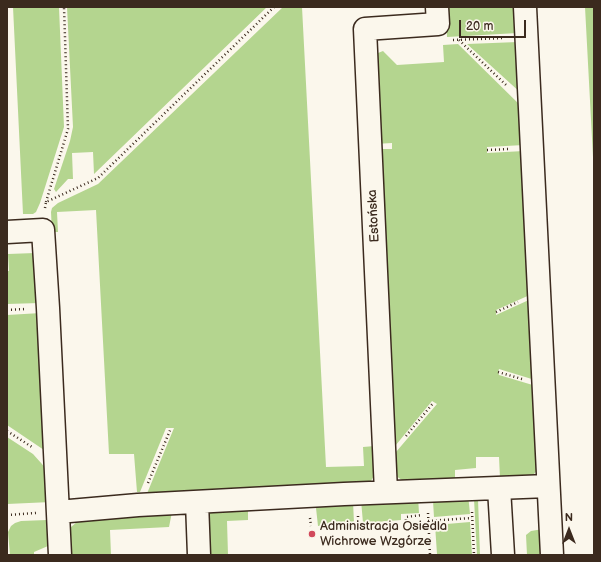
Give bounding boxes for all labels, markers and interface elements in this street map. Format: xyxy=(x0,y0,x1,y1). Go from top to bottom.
scale bar xyxy=(461,12,528,38)
text: 20 m xyxy=(466,19,493,34)
street label: Estońska xyxy=(365,189,383,243)
north arrow xyxy=(549,510,589,550)
text: N xyxy=(565,511,573,524)
place label: Administracja Osiedla Wichrowe Wzgórze xyxy=(320,519,447,550)
marker: Administracja Osiedla Wichrowe Wzgórze xyxy=(307,529,317,539)

